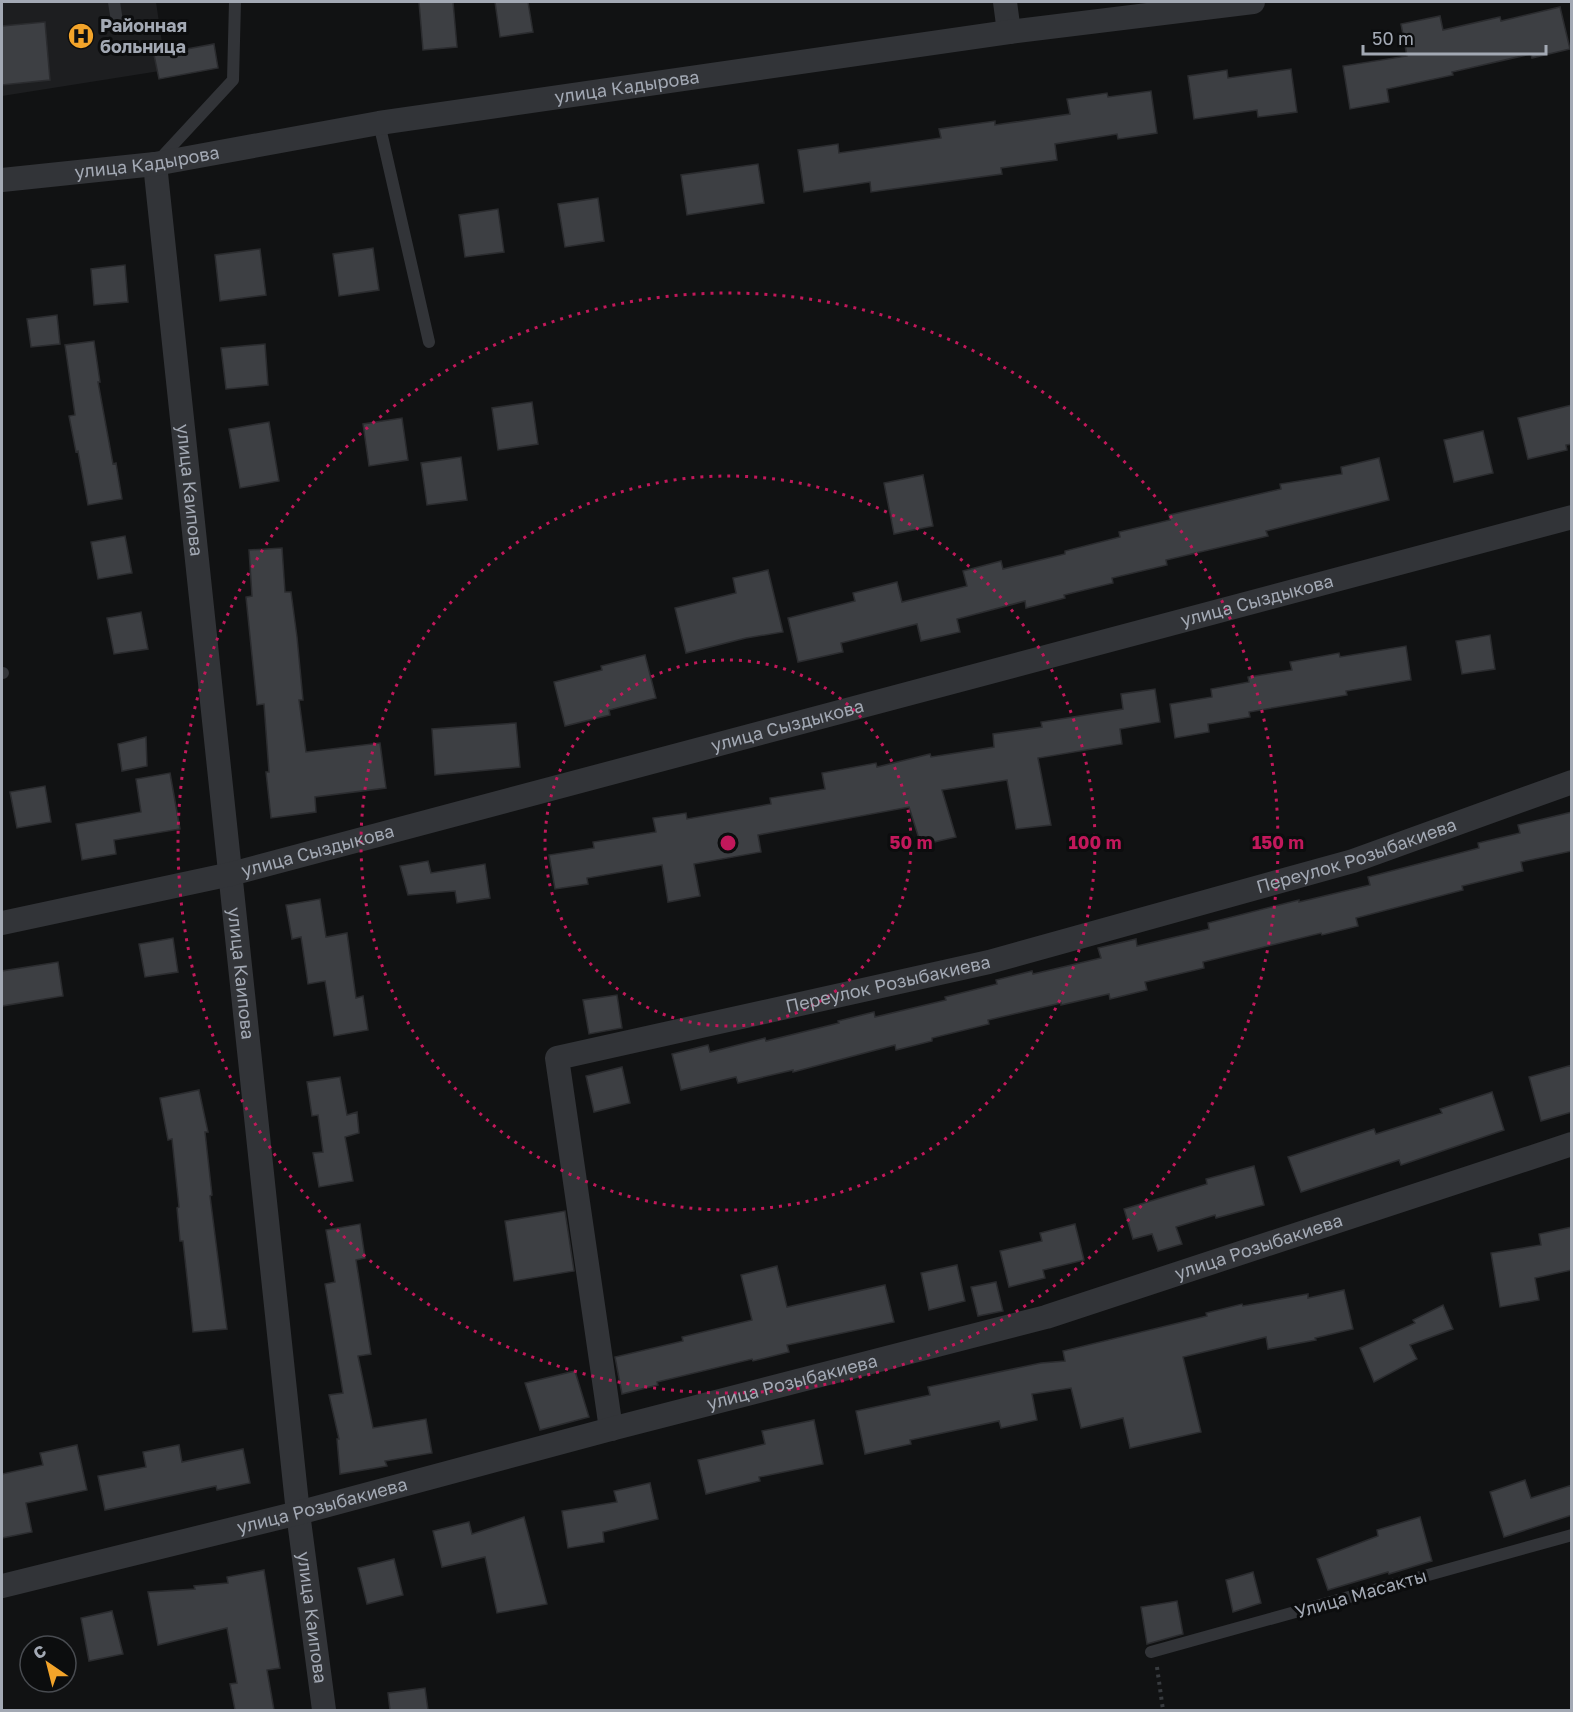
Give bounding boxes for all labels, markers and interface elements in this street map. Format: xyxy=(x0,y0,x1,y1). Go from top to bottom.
place label: Районная больница xyxy=(100,14,187,57)
scale bar xyxy=(1363,18,1546,56)
hospital icon: Районная больница xyxy=(66,21,96,51)
text: 50 m xyxy=(1372,27,1414,49)
street label: улица Кадырова xyxy=(553,65,701,108)
street label: улица Кадырова xyxy=(73,140,221,182)
street label: улица Каипова xyxy=(173,423,209,557)
street label: улица Сыздыкова xyxy=(1178,569,1336,631)
street label: улица Сыздыкова xyxy=(708,694,866,756)
street label: Переулок Розыбакиева xyxy=(1254,813,1459,897)
street label: улица Сыздыкова xyxy=(239,819,396,881)
text: 50 m xyxy=(890,831,932,853)
text: 100 m xyxy=(1069,831,1121,853)
text: 150 m xyxy=(1252,831,1304,853)
centre of rings xyxy=(718,833,738,853)
street label: улица Каипова xyxy=(224,906,260,1041)
street label: Переулок Розыбакиева xyxy=(783,950,992,1017)
street label: улица Розыбакиева xyxy=(1172,1208,1345,1284)
street label: улица Розыбакиева xyxy=(704,1349,880,1414)
street label: улица Розыбакиева xyxy=(234,1472,410,1538)
street label: улица Каипова xyxy=(293,1550,332,1685)
street label: Улица Масакты xyxy=(1292,1564,1429,1622)
north arrow xyxy=(18,1634,78,1694)
text: С xyxy=(29,1640,50,1663)

